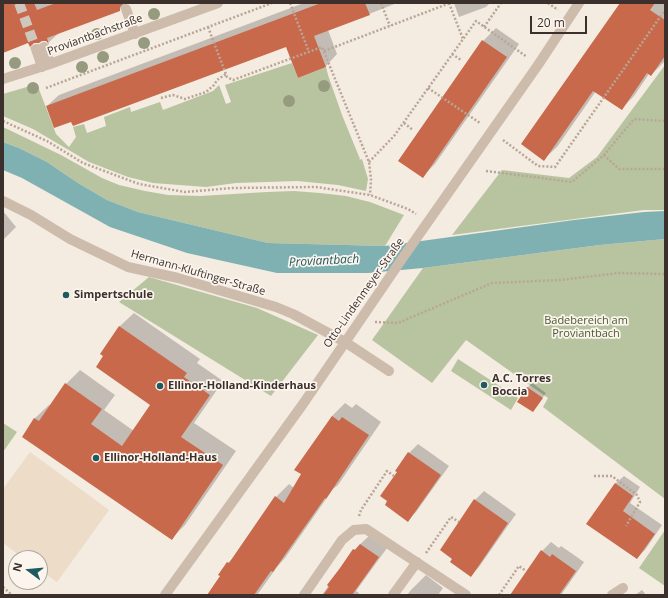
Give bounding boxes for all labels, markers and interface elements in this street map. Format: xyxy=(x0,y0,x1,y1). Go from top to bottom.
scale bar xyxy=(532,8,589,34)
street label: Proviantbachstraße xyxy=(46,12,144,58)
text: 20 m xyxy=(537,14,565,31)
street label: Otto-Lindenmeyer-Straße xyxy=(321,236,407,350)
street label: Hermann-Kluftinger-Straße xyxy=(129,247,267,299)
water label: Proviantbach xyxy=(288,252,360,270)
place label: Simpertschule xyxy=(74,288,153,302)
marker: Simpertschule xyxy=(61,290,71,300)
park label: Badebereich am Proviantbach xyxy=(544,314,628,340)
place label: A.C. Torres Boccia xyxy=(492,372,551,398)
place label: Ellinor-Holland-Kinderhaus xyxy=(168,379,316,393)
marker: A.C. Torres Boccia xyxy=(479,380,489,390)
marker: Ellinor-Holland-Kinderhaus xyxy=(155,381,165,391)
place label: Ellinor-Holland-Haus xyxy=(104,451,217,465)
marker: Ellinor-Holland-Haus xyxy=(91,453,101,463)
north arrow xyxy=(8,550,48,590)
text: N xyxy=(8,560,25,573)

